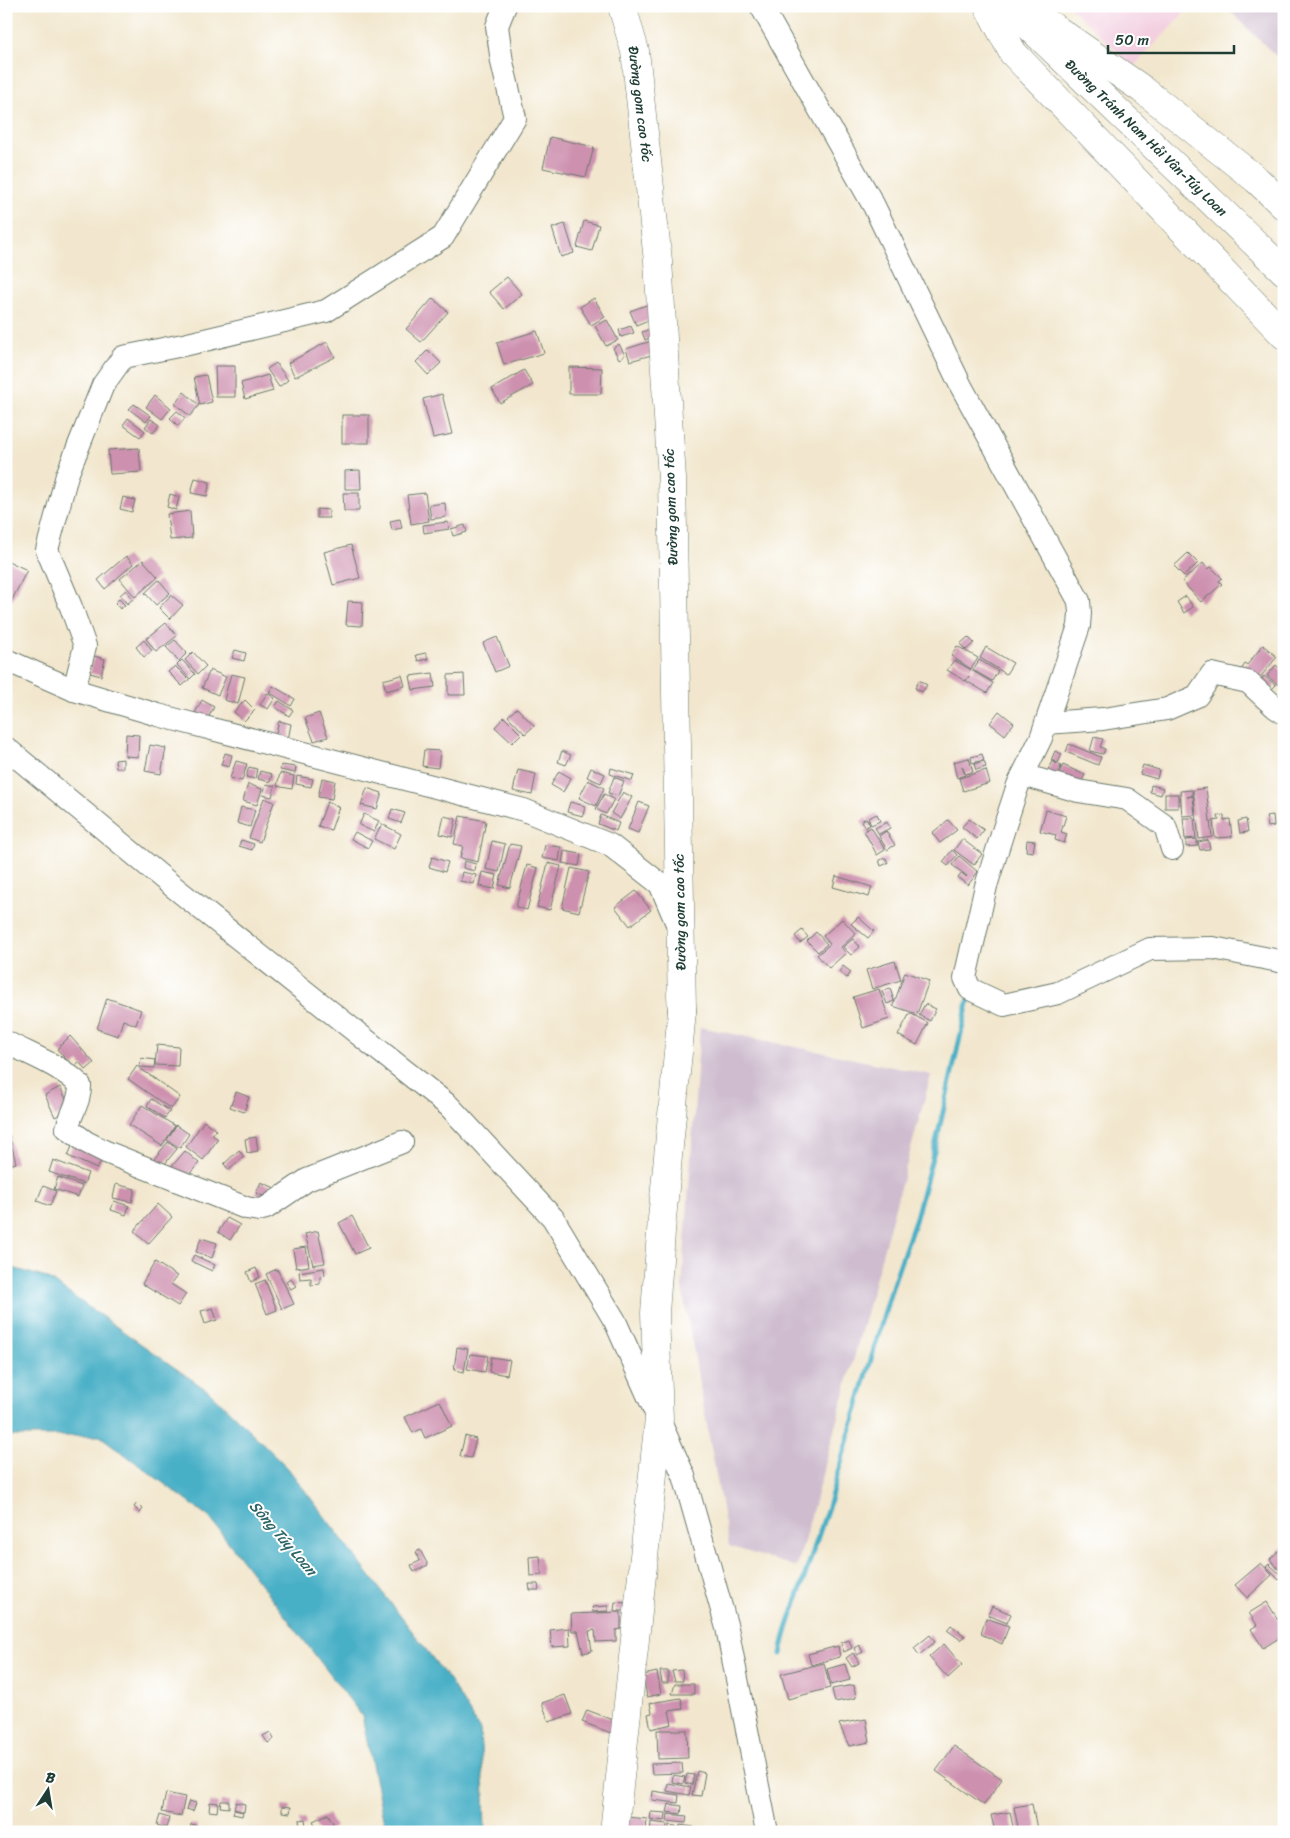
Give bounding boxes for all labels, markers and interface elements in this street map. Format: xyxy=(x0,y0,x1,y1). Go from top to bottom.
scale bar xyxy=(1108,22,1234,54)
text: 50 m xyxy=(1115,27,1150,53)
street label: Đường gom cao tốc xyxy=(620,45,660,163)
street label: Đường Tránh Nam Hải Vân-Túy Loan xyxy=(1059,53,1234,223)
street label: Đường gom cao tốc xyxy=(656,448,686,566)
street label: Đường gom cao tốc xyxy=(666,854,694,970)
water label: Sông Túy Loan xyxy=(243,1494,325,1583)
text: B xyxy=(44,1765,58,1791)
north arrow xyxy=(22,1766,72,1816)

